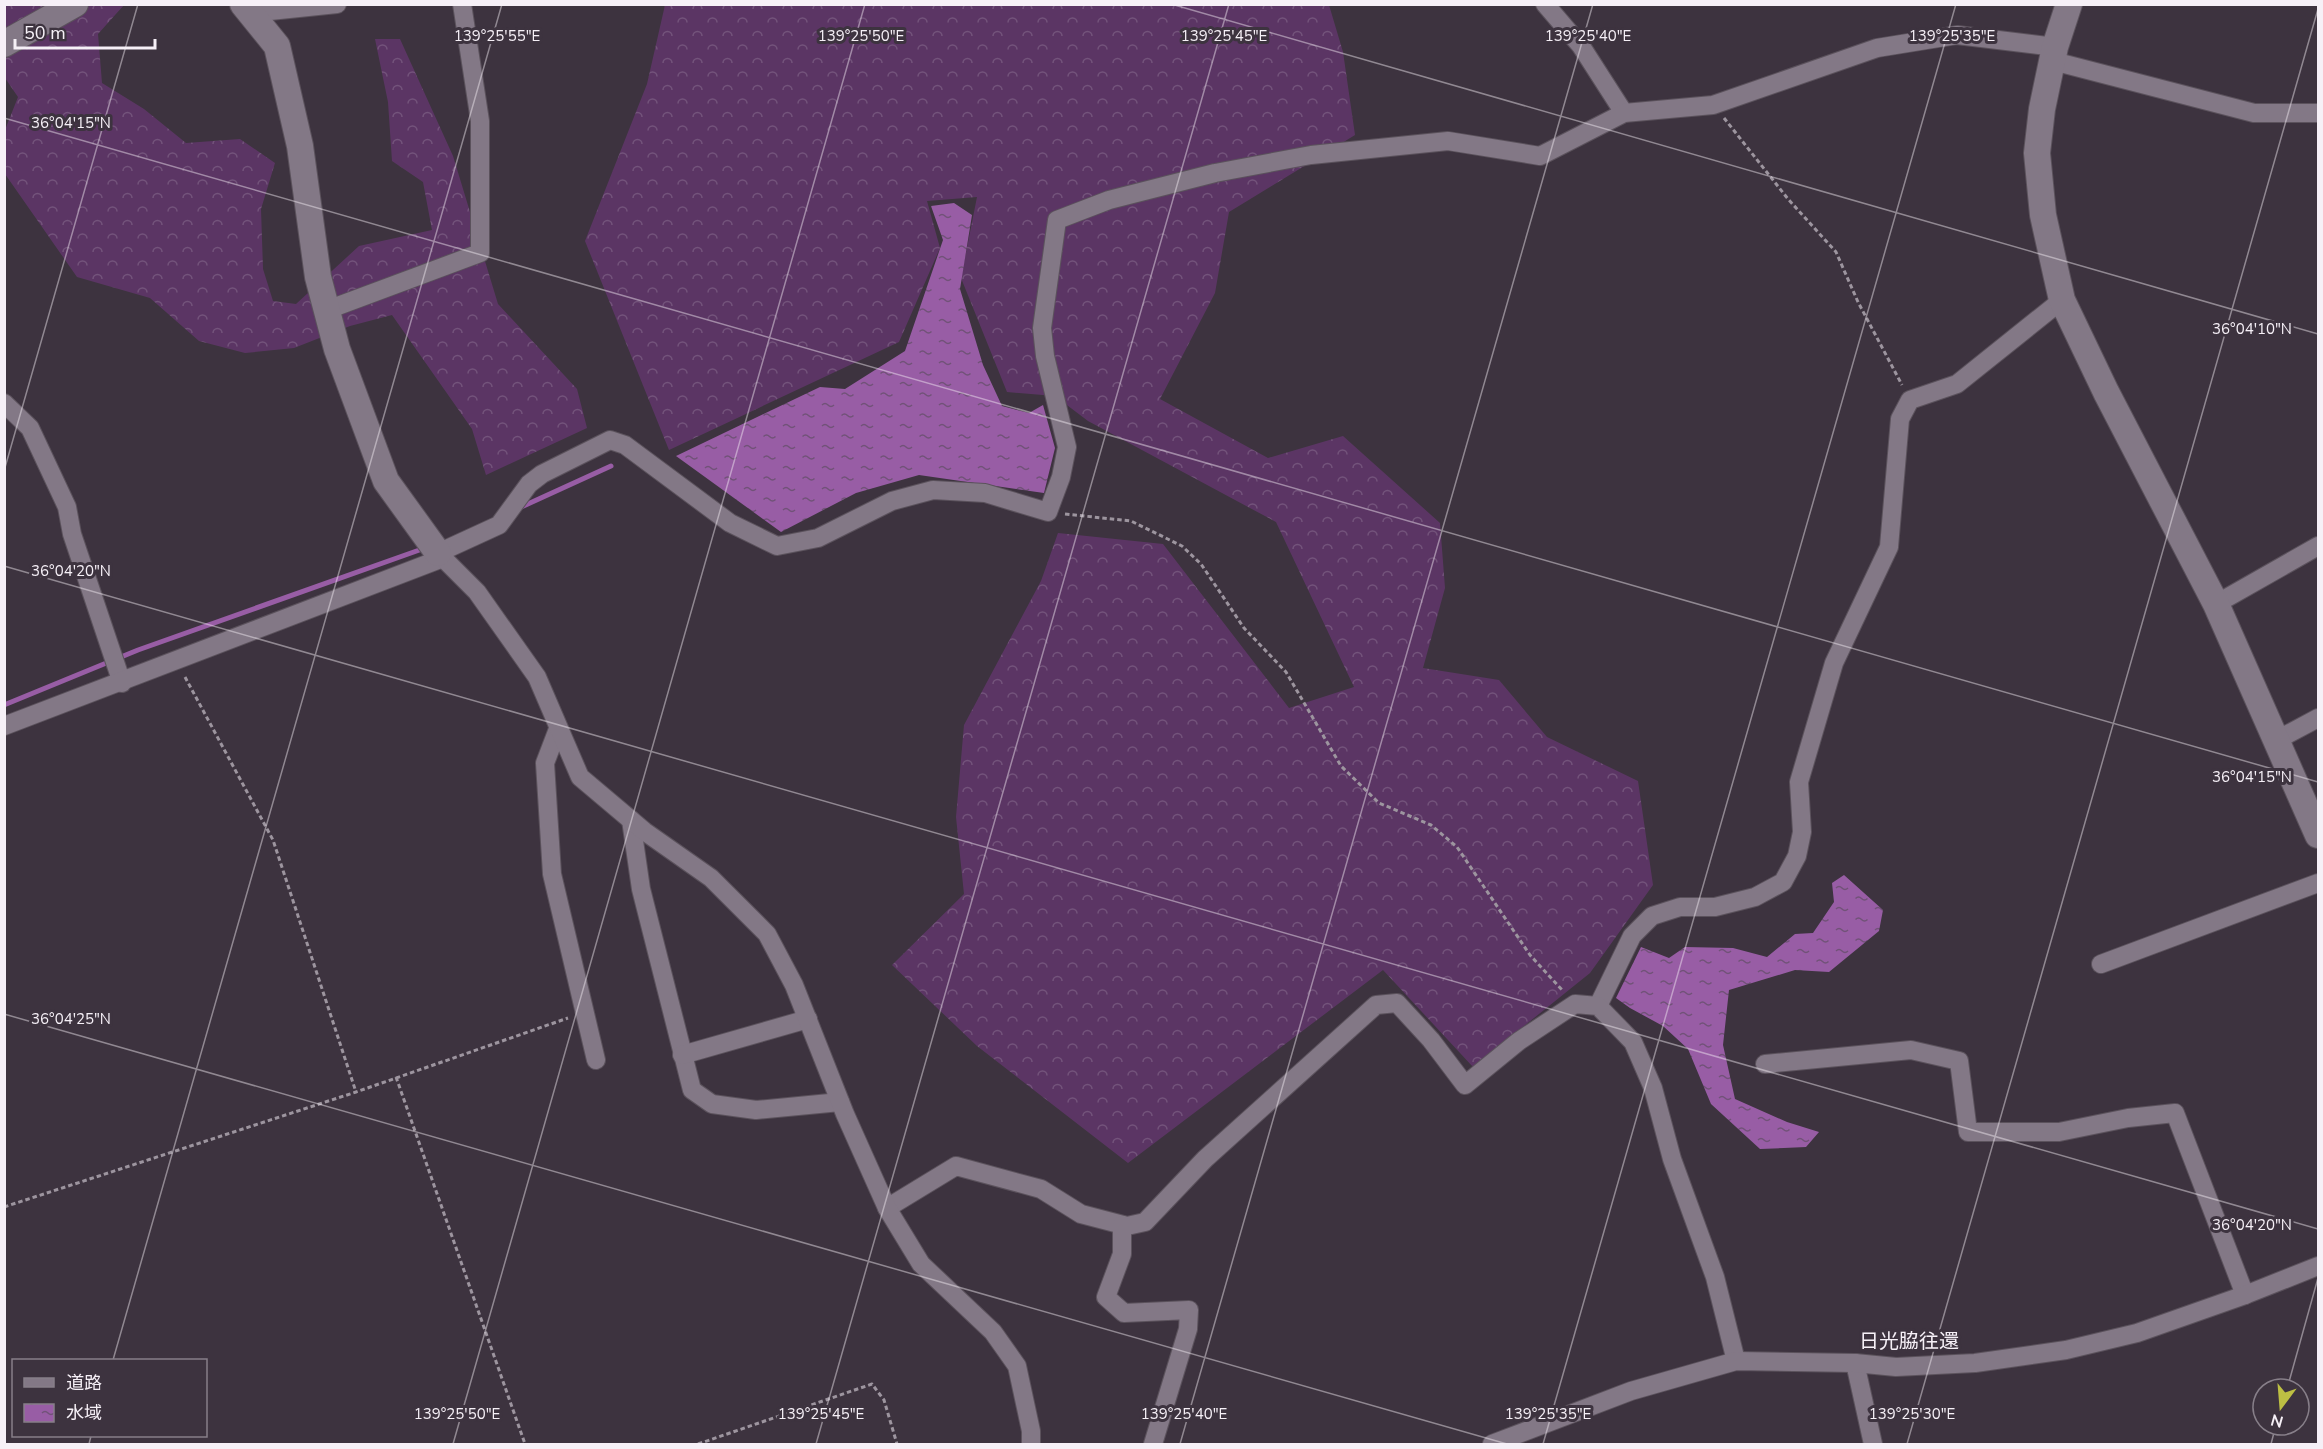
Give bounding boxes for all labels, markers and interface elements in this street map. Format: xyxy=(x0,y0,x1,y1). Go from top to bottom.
scale bar xyxy=(15,12,154,50)
text: 50 m xyxy=(24,21,66,45)
text: 139°25'55"E xyxy=(454,26,540,46)
text: 139°25'50"E xyxy=(818,26,904,46)
text: 139°25'45"E xyxy=(1181,26,1267,46)
text: 139°25'40"E xyxy=(1545,26,1631,46)
text: 139°25'35"E xyxy=(1909,26,1995,46)
text: 36°04'15"N xyxy=(31,113,111,133)
text: 36°04'10"N xyxy=(2212,319,2292,339)
text: 36°04'20"N xyxy=(31,561,111,581)
text: 36°04'15"N xyxy=(2212,767,2292,787)
text: 36°04'25"N xyxy=(31,1009,111,1029)
text: 36°04'20"N xyxy=(2212,1215,2292,1235)
street label: 日光脇往還 xyxy=(1859,1328,1959,1355)
legend xyxy=(12,1359,207,1437)
text: 道路 xyxy=(66,1371,102,1395)
north arrow xyxy=(2251,1377,2311,1437)
text: 水域 xyxy=(66,1401,102,1425)
text: 139°25'50"E xyxy=(414,1404,500,1424)
text: 139°25'45"E xyxy=(778,1404,864,1424)
text: 139°25'40"E xyxy=(1141,1404,1227,1424)
text: 139°25'35"E xyxy=(1505,1404,1591,1424)
text: 139°25'30"E xyxy=(1869,1404,1955,1424)
text: N xyxy=(2268,1408,2286,1433)

